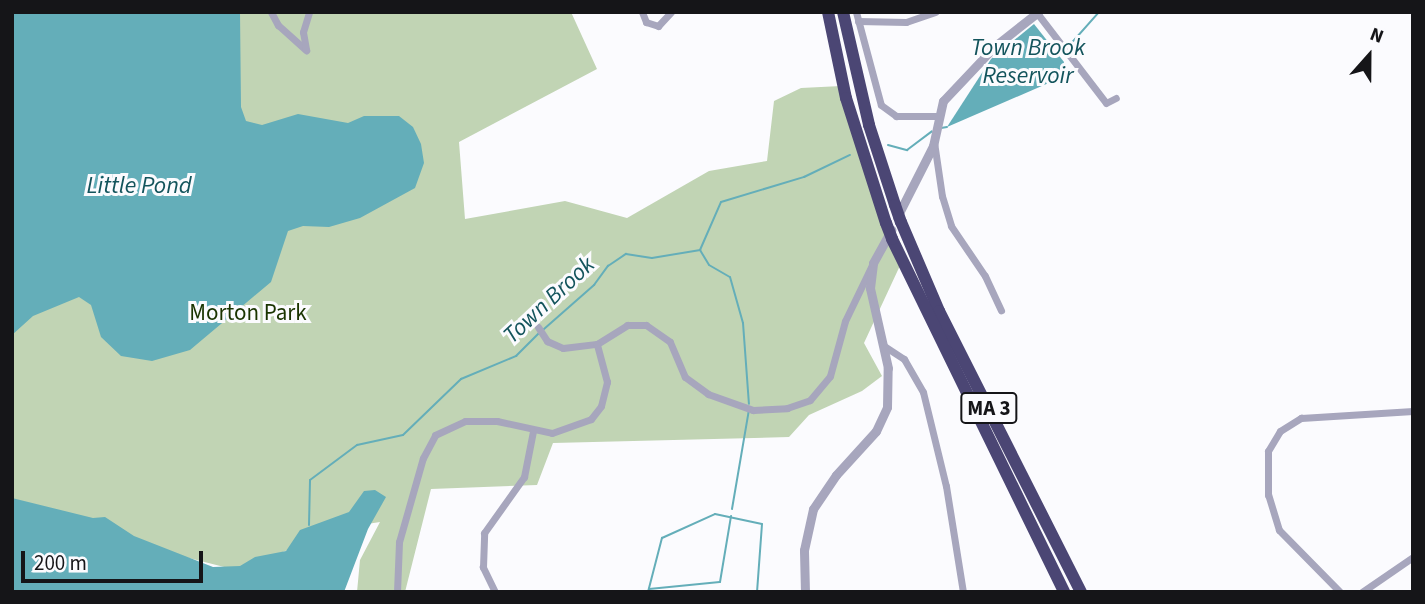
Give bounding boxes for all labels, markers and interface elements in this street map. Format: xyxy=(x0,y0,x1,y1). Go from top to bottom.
north arrow xyxy=(1334,21,1404,91)
text: N xyxy=(1366,21,1387,51)
water label: Town Brook Reservoir xyxy=(971,34,1085,90)
water label: Little Pond xyxy=(86,172,192,200)
water label: Town Brook xyxy=(497,250,601,350)
park label: Morton Park xyxy=(189,299,307,327)
road number: MA 3 xyxy=(959,390,1019,426)
scale bar xyxy=(24,538,206,582)
text: 200 m xyxy=(34,548,87,578)

